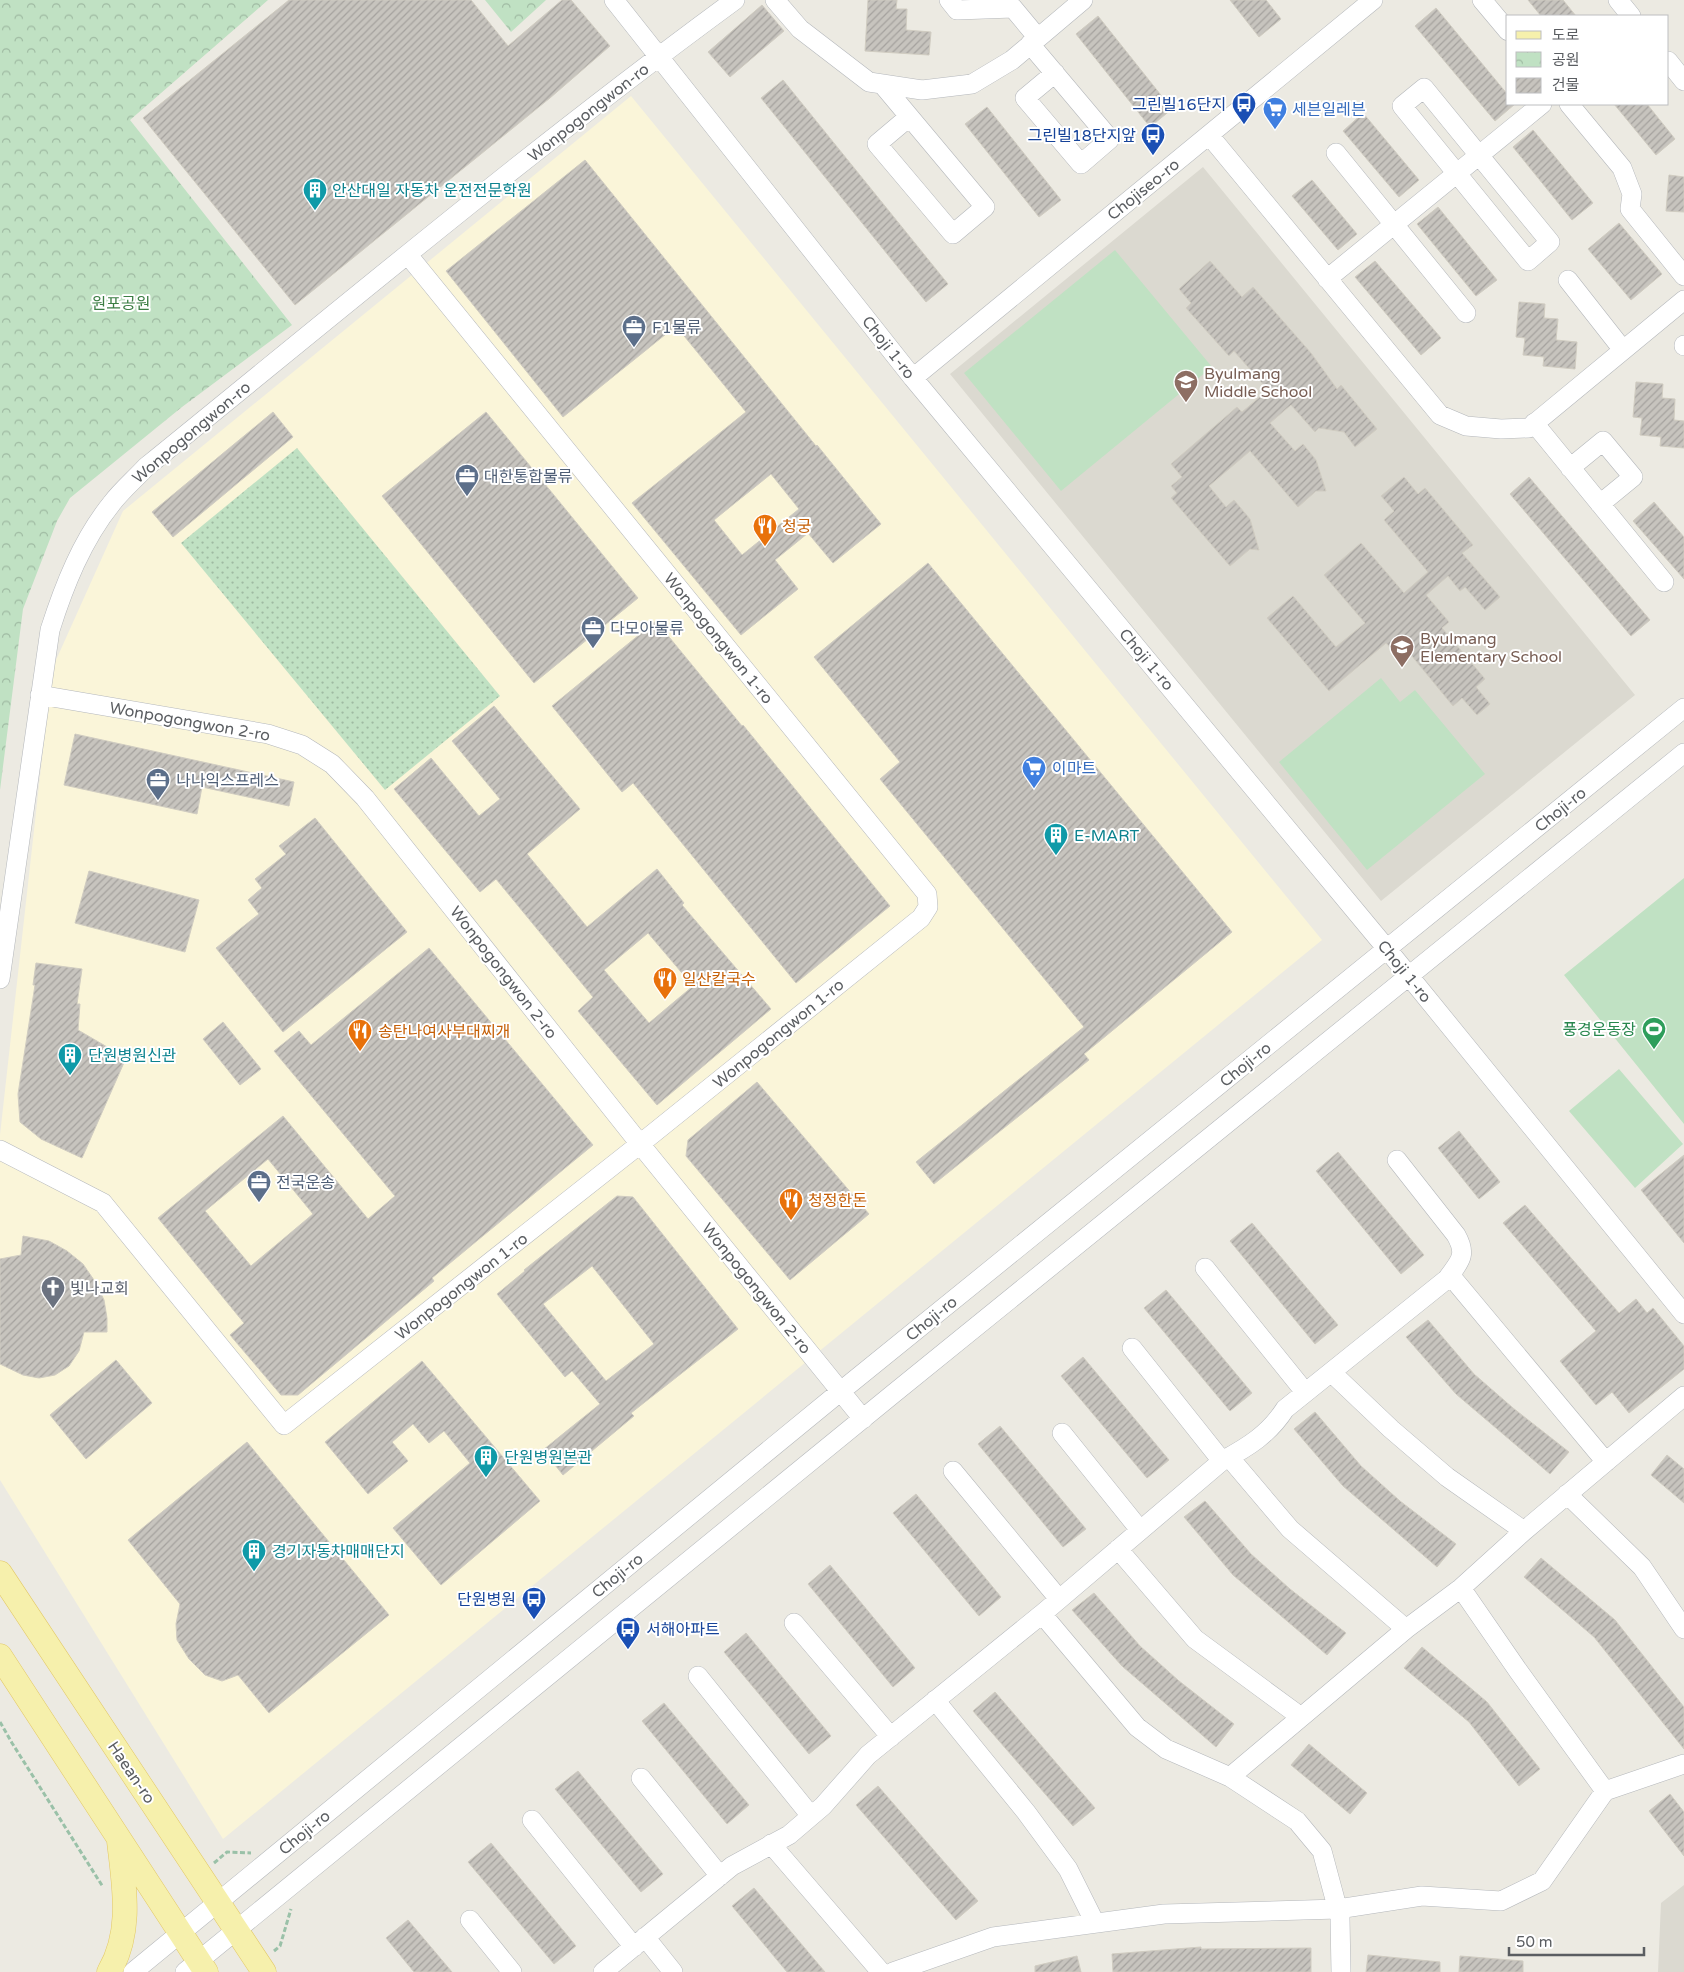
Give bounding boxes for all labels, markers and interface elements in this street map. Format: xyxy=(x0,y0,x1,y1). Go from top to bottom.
legend xyxy=(1506,15,1669,105)
text: 도로 xyxy=(1552,26,1580,44)
text: 공원 xyxy=(1552,51,1580,69)
street label: Wonpogongwon-ro xyxy=(524,59,653,166)
text: 건물 xyxy=(1552,76,1580,94)
bus stop icon: 그린빌16단지 xyxy=(1231,91,1257,125)
place label: 그린빌16단지 xyxy=(1132,95,1226,115)
supermarket icon: 세븐일레븐 xyxy=(1262,96,1288,130)
place label: 세븐일레븐 xyxy=(1292,100,1366,120)
bus stop icon: 그린빌18단지앞 xyxy=(1140,122,1166,156)
place label: 그린빌18단지앞 xyxy=(1028,126,1136,146)
street label: Chojiseo-ro xyxy=(1103,155,1184,225)
building icon: 안산대일 자동차 운전전문학원 xyxy=(302,177,328,211)
place label: 안산대일 자동차 운전전문학원 xyxy=(332,181,532,201)
park label: 원포공원 xyxy=(92,294,150,314)
street label: Choji 1-ro xyxy=(857,312,919,383)
office icon: F1물류 xyxy=(621,314,647,348)
place label: F1물류 xyxy=(652,318,701,338)
place label: Byulmang Middle School xyxy=(1204,364,1312,402)
school or university icon: Byulmang Middle School xyxy=(1173,369,1199,403)
street label: Wonpogongwon-ro xyxy=(128,377,255,488)
office icon: 대한통합물류 xyxy=(454,463,480,497)
place label: 대한통합물류 xyxy=(484,467,573,487)
restaurant icon: 청궁 xyxy=(752,513,778,547)
place label: 청궁 xyxy=(782,517,811,537)
street label: Wonpogongwon 1-ro xyxy=(659,569,777,708)
office icon: 다모아물류 xyxy=(580,615,606,649)
place label: 다모아물류 xyxy=(610,619,684,639)
street label: Choji 1-ro xyxy=(1114,624,1178,695)
place label: Byulmang Elementary School xyxy=(1420,629,1562,667)
school or university icon: Byulmang Elementary School xyxy=(1389,634,1415,668)
street label: Wonpogongwon 2-ro xyxy=(108,698,272,746)
supermarket icon: 이마트 xyxy=(1021,755,1047,789)
place label: 이마트 xyxy=(1052,759,1096,779)
office icon: 나나익스프레스 xyxy=(145,767,171,801)
place label: 나나익스프레스 xyxy=(176,771,279,791)
street label: Choji-ro xyxy=(1531,783,1591,837)
building icon: E-MART xyxy=(1043,822,1069,856)
place label: E-MART xyxy=(1074,826,1140,846)
street label: Wonpogongwon 2-ro xyxy=(445,902,561,1043)
street label: Choji 1-ro xyxy=(1373,936,1436,1007)
restaurant icon: 일산칼국수 xyxy=(652,966,678,1000)
place label: 일산칼국수 xyxy=(682,970,756,990)
street label: Wonpogongwon 1-ro xyxy=(709,975,848,1093)
sports icon: 풍경운동장 xyxy=(1641,1016,1667,1050)
restaurant icon: 송탄나여사부대찌개 xyxy=(347,1018,373,1052)
place label: 풍경운동장 xyxy=(1562,1020,1636,1040)
place label: 송탄나여사부대찌개 xyxy=(378,1022,510,1042)
street label: Choji-ro xyxy=(1216,1038,1276,1092)
building icon: 단원병원신관 xyxy=(57,1042,83,1076)
place label: 단원병원신관 xyxy=(88,1046,177,1066)
office icon: 전국운송 xyxy=(246,1169,272,1203)
place label: 전국운송 xyxy=(276,1173,335,1193)
restaurant icon: 청정한돈 xyxy=(778,1187,804,1221)
place label: 청정한돈 xyxy=(808,1191,867,1211)
street label: Wonpogongwon 2-ro xyxy=(697,1219,815,1358)
street label: Wonpogongwon 1-ro xyxy=(391,1229,532,1345)
church icon: 빛나교회 xyxy=(40,1275,66,1309)
place label: 빛나교회 xyxy=(70,1279,129,1299)
street label: Choji-ro xyxy=(902,1292,962,1346)
building icon: 단원병원본관 xyxy=(473,1444,499,1478)
place label: 단원병원본관 xyxy=(504,1448,593,1468)
building icon: 경기자동차매매단지 xyxy=(241,1538,267,1572)
place label: 경기자동차매매단지 xyxy=(272,1542,404,1562)
street label: Choji-ro xyxy=(588,1549,648,1603)
bus stop icon: 단원병원 xyxy=(521,1586,547,1620)
place label: 단원병원 xyxy=(457,1590,516,1610)
bus stop icon: 서해아파트 xyxy=(615,1616,641,1650)
place label: 서해아파트 xyxy=(646,1620,720,1640)
street label: Haean-ro xyxy=(103,1738,159,1808)
street label: Choji-ro xyxy=(275,1806,335,1860)
scale bar xyxy=(1509,1924,1644,1956)
text: 50 m xyxy=(1516,1933,1553,1951)

